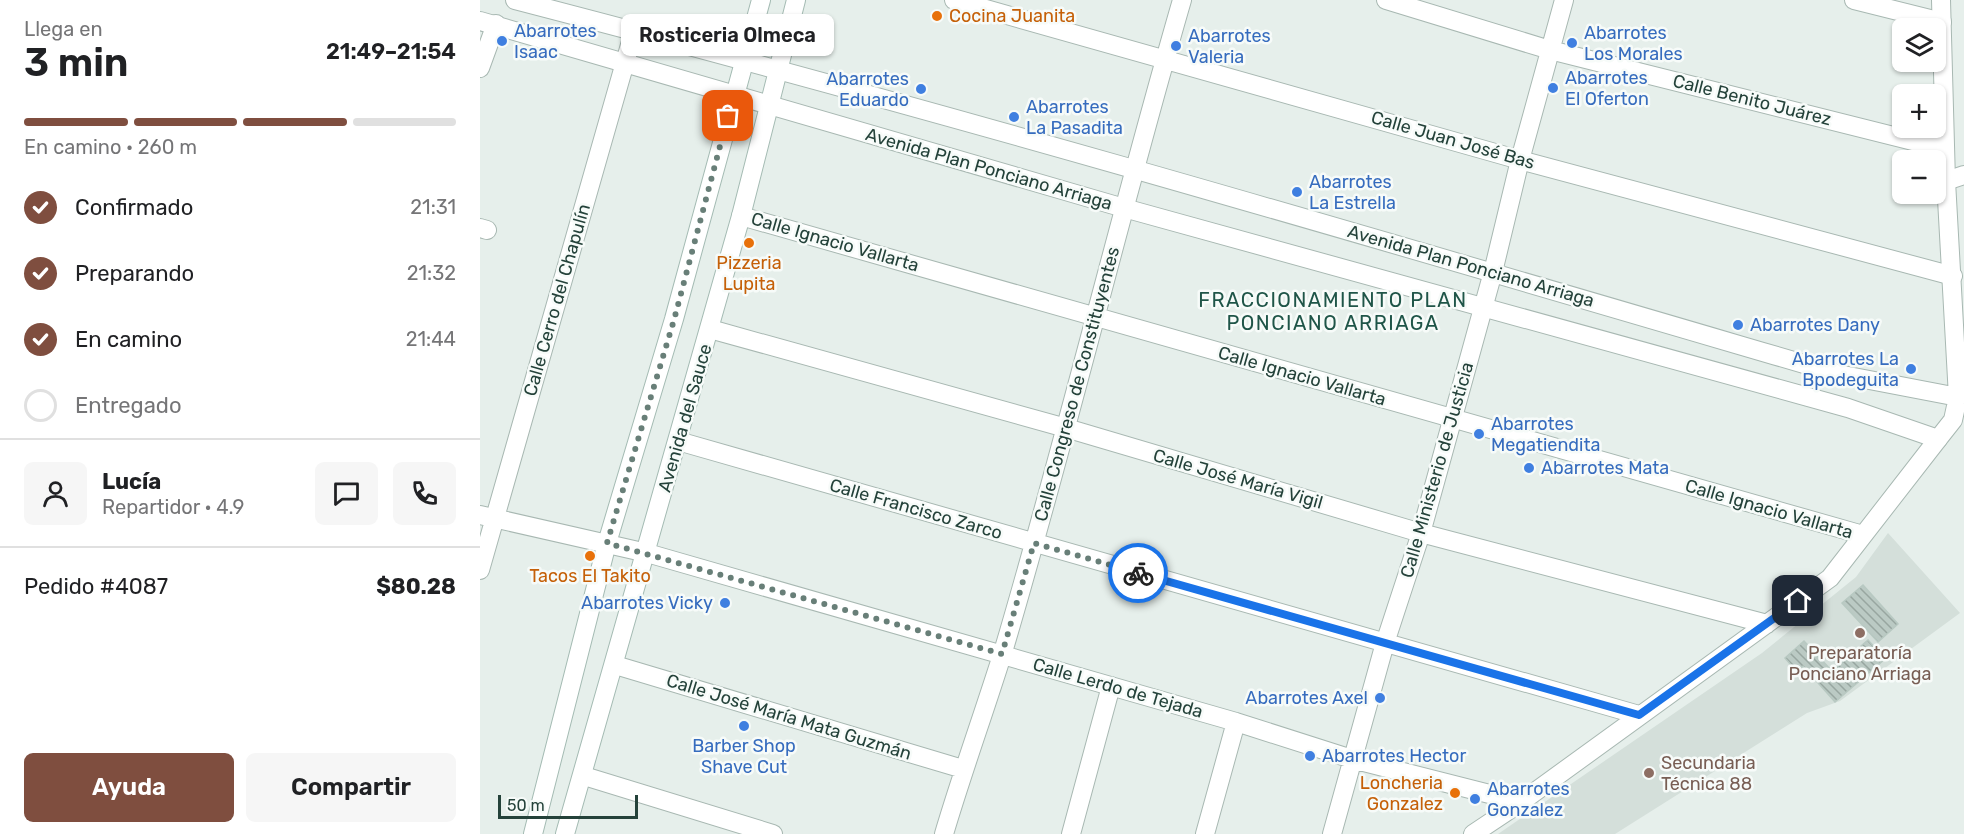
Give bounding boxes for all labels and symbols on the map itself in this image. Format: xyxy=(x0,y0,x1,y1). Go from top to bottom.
place label: Cocina Juanita xyxy=(949,5,1075,27)
marker: Cocina Juanita xyxy=(930,9,944,23)
callout: Rosticeria Olmeca xyxy=(622,14,834,56)
place label: Abarrotes Isaac xyxy=(514,20,597,63)
place label: Abarrotes Los Morales xyxy=(1584,22,1683,65)
place label: Abarrotes Valeria xyxy=(1188,25,1271,68)
marker: Abarrotes Isaac xyxy=(495,34,509,48)
marker: Abarrotes Los Morales xyxy=(1565,36,1579,50)
marker: Abarrotes Valeria xyxy=(1169,39,1183,53)
place label: Abarrotes El Oferton xyxy=(1565,67,1649,110)
place label: Abarrotes Eduardo xyxy=(826,68,909,111)
street label: Calle Benito Juárez xyxy=(1671,70,1833,130)
marker: Abarrotes El Oferton xyxy=(1546,81,1560,95)
marker: Abarrotes Eduardo xyxy=(914,82,928,96)
pin xyxy=(702,90,753,141)
place label: Abarrotes La Pasadita xyxy=(1026,96,1123,139)
street label: Calle Juan José Bas xyxy=(1369,106,1537,174)
marker: Abarrotes La Pasadita xyxy=(1007,110,1021,124)
street label: Avenida Plan Ponciano Arriaga xyxy=(863,123,1115,215)
place label: Abarrotes La Estrella xyxy=(1309,171,1396,214)
marker: Abarrotes La Estrella xyxy=(1290,185,1304,199)
street label: Calle Cerro del Chapulín xyxy=(519,201,595,399)
street label: Calle Ignacio Vallarta xyxy=(749,208,921,276)
street label: Avenida Plan Ponciano Arriaga xyxy=(1345,220,1597,312)
marker: Pizzeria Lupita xyxy=(742,236,756,250)
street label: Calle Congreso de Constituyentes xyxy=(1030,244,1124,524)
place label: Pizzeria Lupita xyxy=(716,252,782,295)
district label: FRACCIONAMIENTO PLAN PONCIANO ARRIAGA xyxy=(1198,288,1468,335)
place label: Abarrotes Dany xyxy=(1750,314,1880,336)
marker: Abarrotes Dany xyxy=(1731,318,1745,332)
street label: Avenida del Sauce xyxy=(653,341,717,495)
street label: Calle Ignacio Vallarta xyxy=(1216,342,1388,410)
place label: Abarrotes La Bpodeguita xyxy=(1792,348,1899,391)
street label: Calle Ministerio de Justicia xyxy=(1396,360,1478,580)
marker: Abarrotes La Bpodeguita xyxy=(1904,362,1918,376)
place label: Abarrotes Megatiendita xyxy=(1491,413,1600,456)
marker: Abarrotes Megatiendita xyxy=(1472,427,1486,441)
street label: Calle José María Vigil xyxy=(1151,444,1325,514)
place label: Abarrotes Mata xyxy=(1541,457,1669,479)
marker: Abarrotes Mata xyxy=(1522,461,1536,475)
street label: Calle Francisco Zarco xyxy=(827,474,1005,544)
street label: Calle Ignacio Vallarta xyxy=(1683,475,1855,543)
courier xyxy=(1108,543,1168,603)
marker: Tacos El Takito xyxy=(583,549,597,563)
place label: Tacos El Takito xyxy=(529,565,651,587)
pin xyxy=(1772,575,1823,626)
place label: Abarrotes Vicky xyxy=(581,592,713,614)
marker: Abarrotes Vicky xyxy=(718,596,732,610)
marker: Preparatoría Ponciano Arriaga xyxy=(1853,626,1867,640)
place label: Preparatoría Ponciano Arriaga xyxy=(1789,642,1931,685)
street label: Calle Lerdo de Tejada xyxy=(1030,653,1206,723)
street label: Calle José María Mata Guzmán xyxy=(664,669,914,765)
place label: Abarrotes Axel xyxy=(1245,687,1368,709)
marker: Abarrotes Axel xyxy=(1373,691,1387,705)
marker: Barber Shop Shave Cut xyxy=(737,719,751,733)
place label: Barber Shop Shave Cut xyxy=(692,735,796,778)
place label: Abarrotes Hector xyxy=(1322,745,1466,767)
marker: Abarrotes Hector xyxy=(1303,749,1317,763)
place label: Secundaria Técnica 88 xyxy=(1661,752,1756,795)
marker: Secundaria Técnica 88 xyxy=(1642,766,1656,780)
place label: Loncheria Gonzalez xyxy=(1360,772,1443,815)
place label: Abarrotes Gonzalez xyxy=(1487,778,1570,821)
marker: Loncheria Gonzalez xyxy=(1448,786,1462,800)
scale bar xyxy=(498,792,638,820)
marker: Abarrotes Gonzalez xyxy=(1468,792,1482,806)

